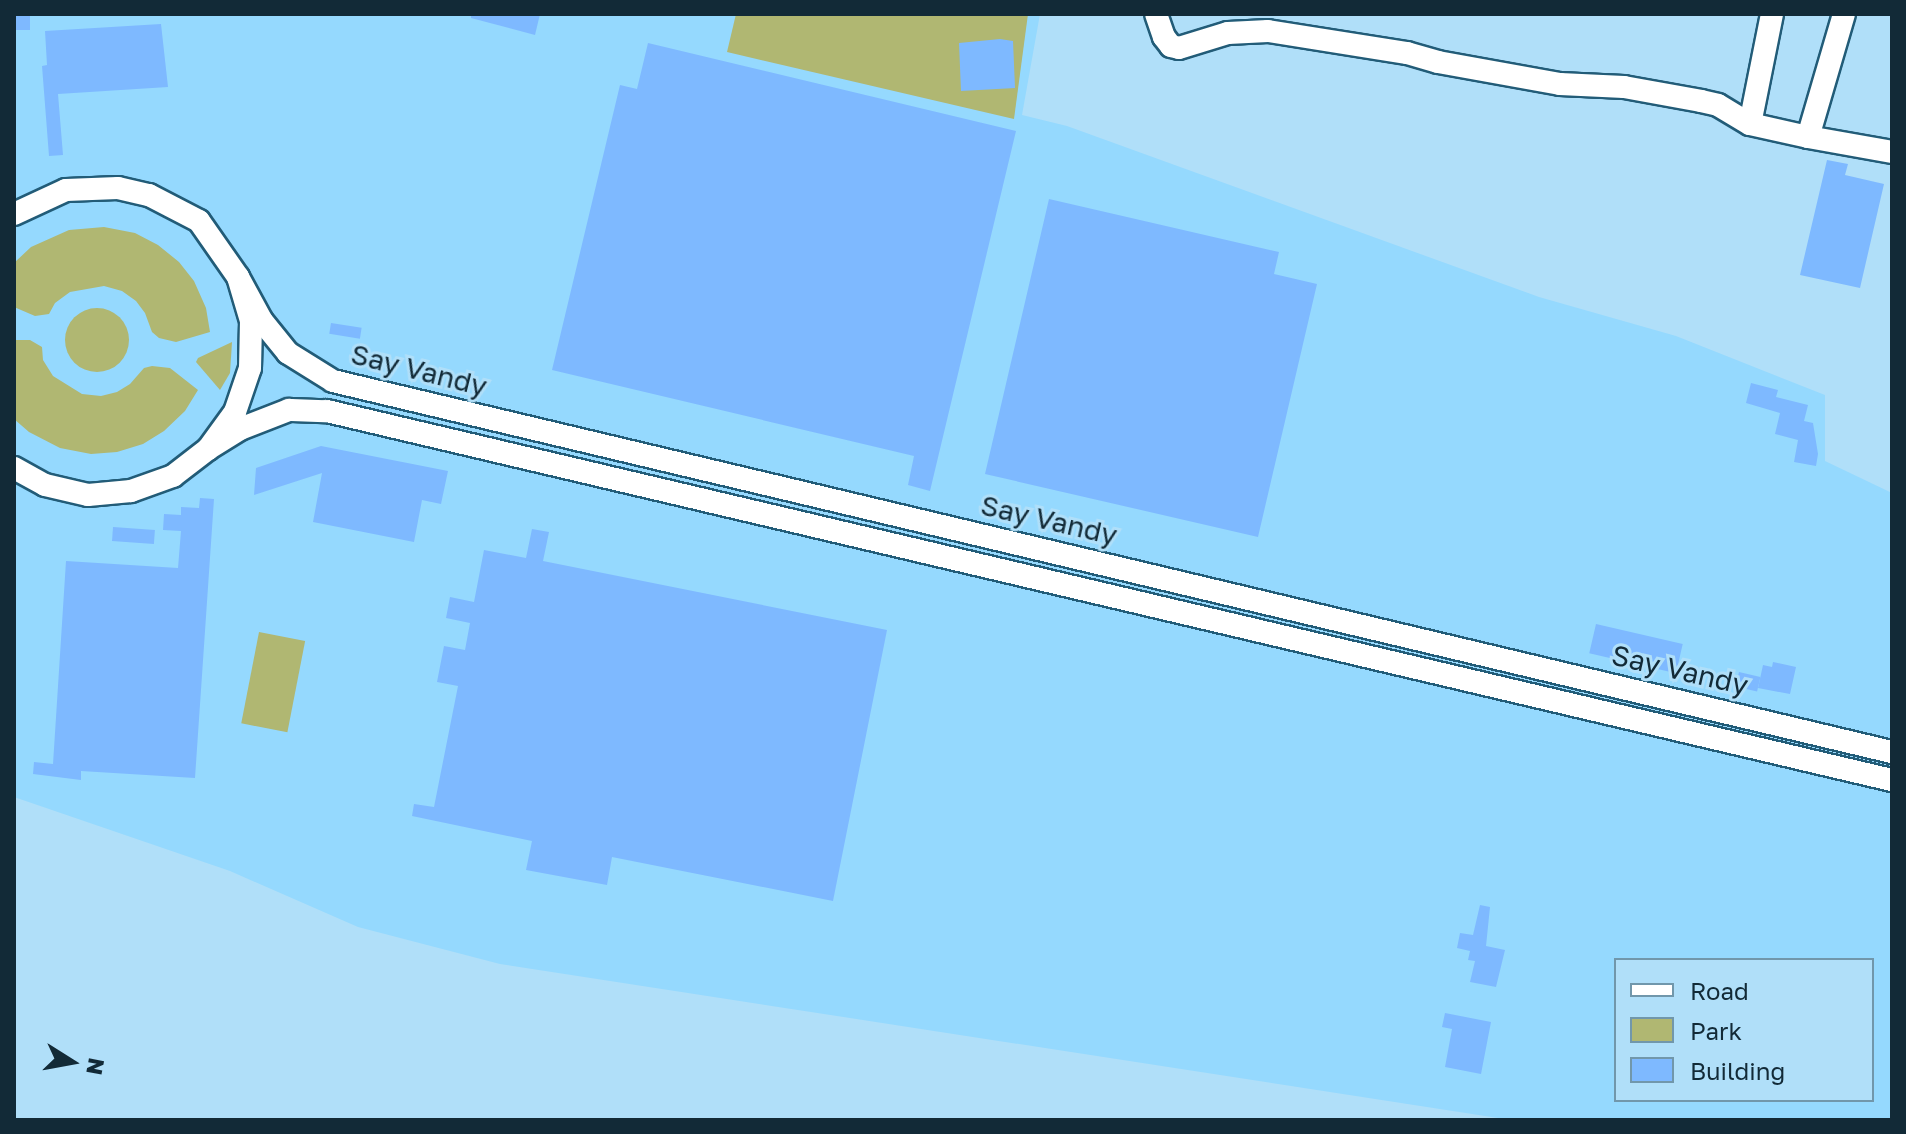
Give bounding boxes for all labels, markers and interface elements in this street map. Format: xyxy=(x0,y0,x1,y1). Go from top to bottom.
street label: Say Vandy xyxy=(348,337,490,403)
street label: Say Vandy xyxy=(978,488,1120,552)
street label: Say Vandy xyxy=(1609,638,1751,702)
legend xyxy=(1614,958,1874,1102)
text: Road xyxy=(1690,976,1749,1005)
text: Park xyxy=(1690,1016,1742,1045)
north arrow xyxy=(32,1022,112,1102)
text: N xyxy=(81,1056,111,1077)
text: Building xyxy=(1690,1056,1785,1085)

